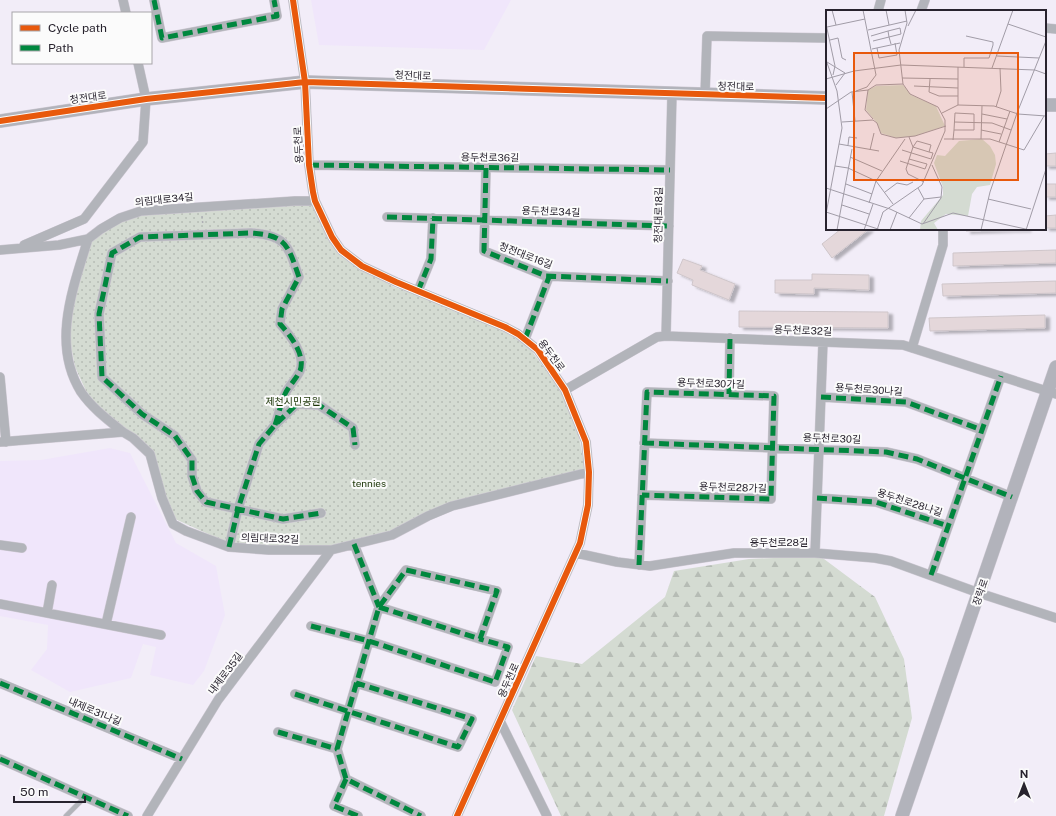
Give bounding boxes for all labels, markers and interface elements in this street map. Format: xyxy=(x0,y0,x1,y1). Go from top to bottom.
inset map xyxy=(826,10,1046,230)
legend xyxy=(12,12,152,64)
text: Cycle path xyxy=(48,21,107,35)
text: Path xyxy=(48,41,74,55)
street label: 청전대로 xyxy=(394,68,432,82)
street label: 청전대로 xyxy=(717,80,755,92)
street label: 청전대로 xyxy=(69,88,107,106)
street label: 용두천로 xyxy=(291,126,305,164)
street label: 용두천로36길 xyxy=(461,150,519,164)
street label: 청전대로18길 xyxy=(652,187,664,243)
street label: 의림대로34길 xyxy=(134,190,194,208)
street label: 용두천로34길 xyxy=(522,204,580,218)
street label: 청전대로16길 xyxy=(498,239,554,271)
street label: 용두천로32길 xyxy=(774,323,832,337)
street label: 용두천로 xyxy=(536,337,568,373)
street label: 용두천로30가길 xyxy=(677,376,745,390)
street label: 용두천로30나길 xyxy=(835,381,903,397)
park label: 제천시민공원 xyxy=(265,395,321,407)
street label: 용두천로30길 xyxy=(803,431,861,445)
park label: tennies xyxy=(352,477,386,489)
street label: 용두천로28가길 xyxy=(699,480,767,494)
street label: 용두천로28나길 xyxy=(876,486,944,518)
street label: 의림대로32길 xyxy=(241,531,299,545)
street label: 용두천로28길 xyxy=(750,536,808,548)
street label: 장락로 xyxy=(970,577,990,607)
street label: 내제로35길 xyxy=(205,650,245,696)
street label: 용두천로 xyxy=(495,661,521,699)
street label: 내제로31나길 xyxy=(67,694,123,728)
north arrow xyxy=(1004,764,1044,804)
text: N xyxy=(1020,768,1028,780)
scale bar xyxy=(14,778,85,804)
text: 50 m xyxy=(20,785,48,799)

